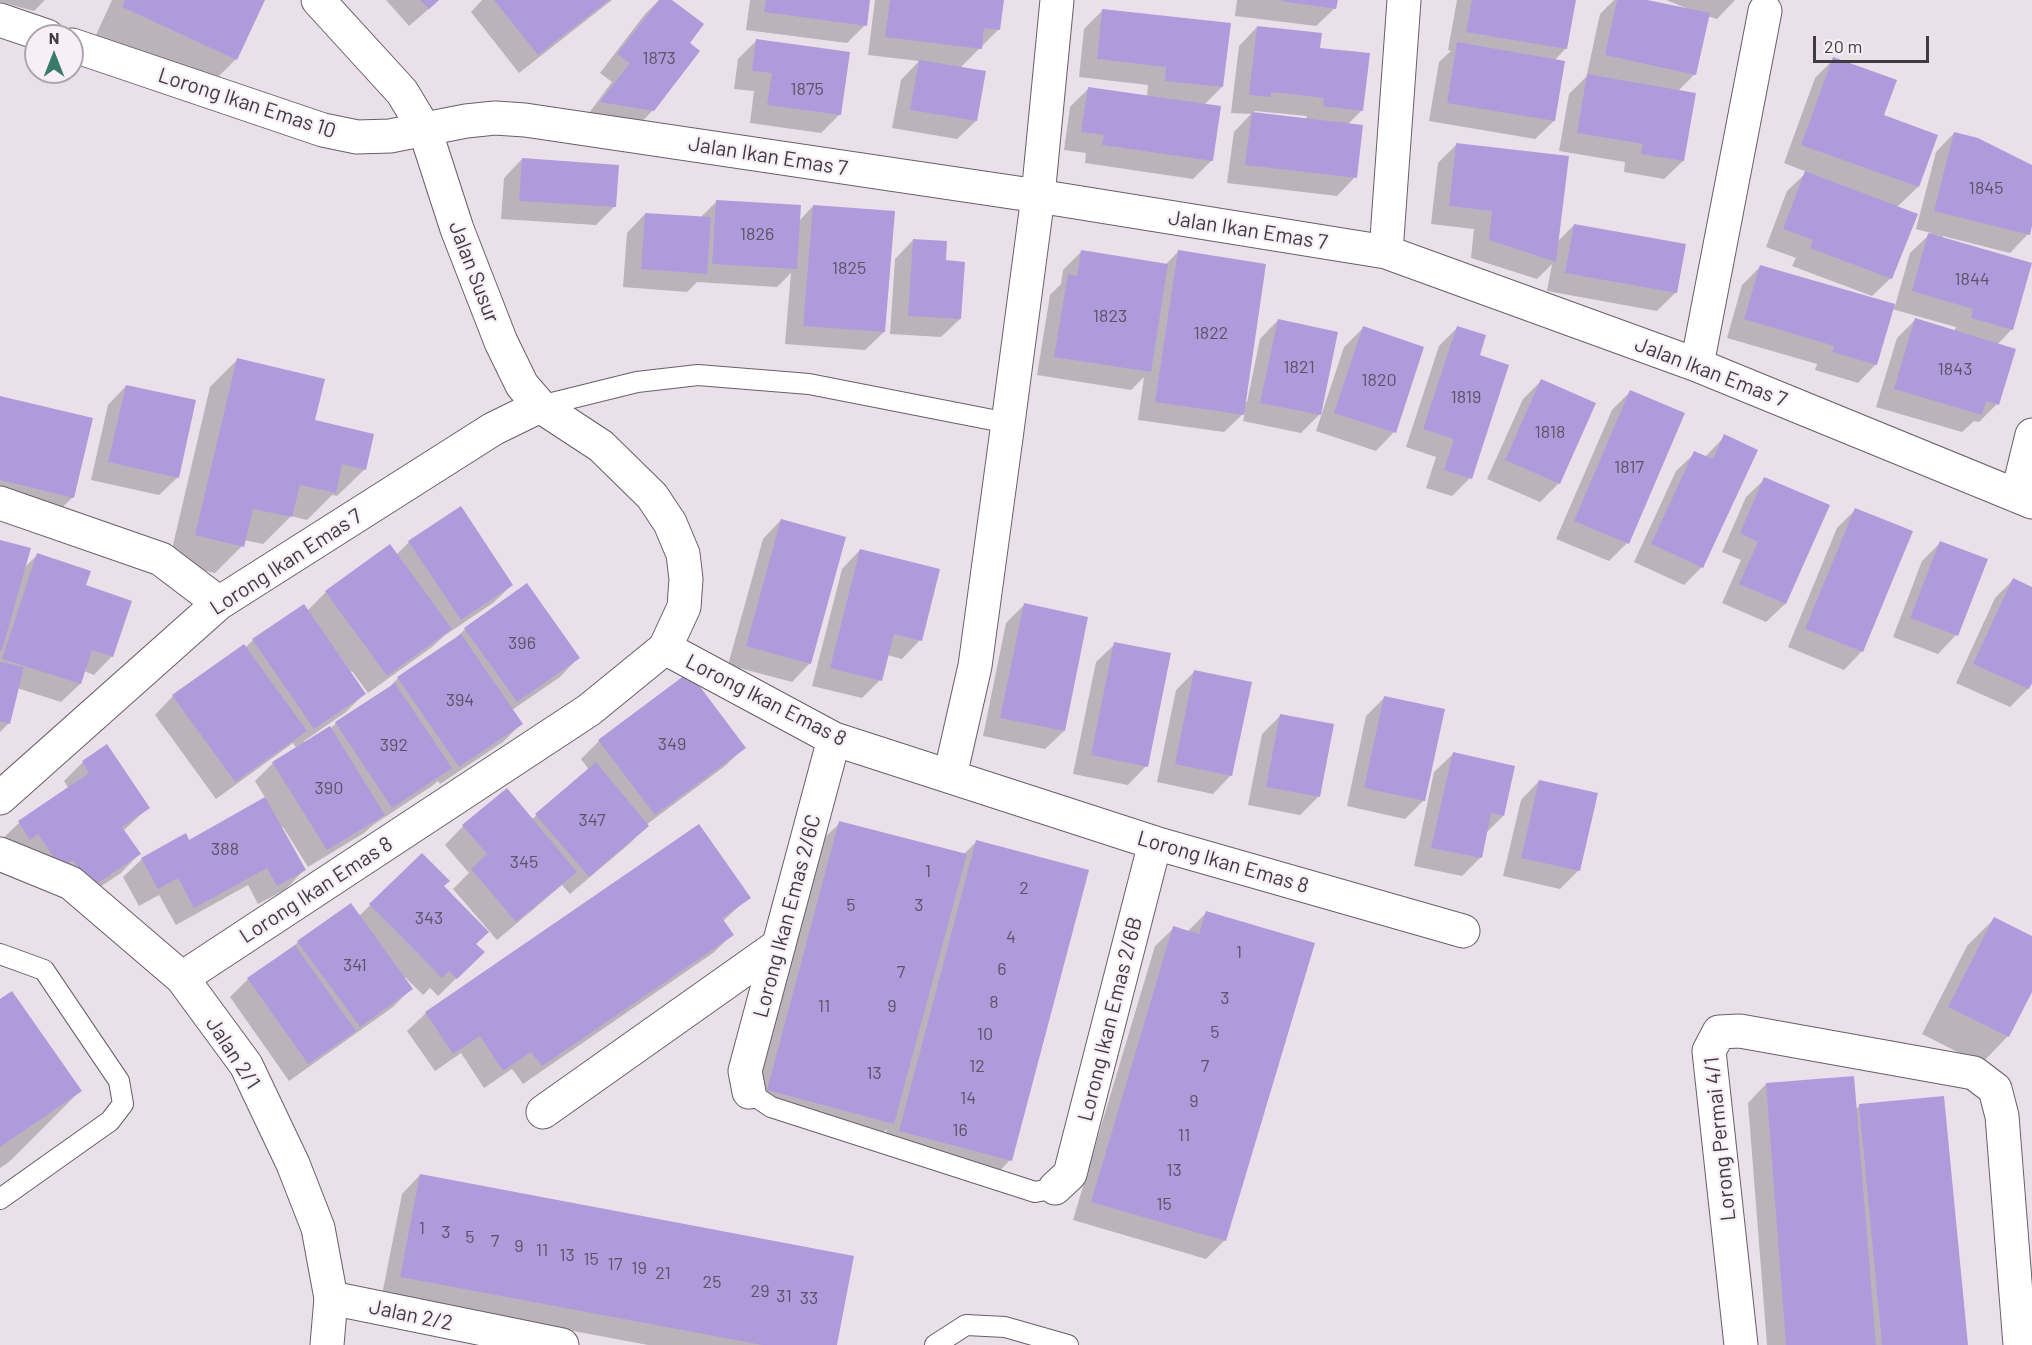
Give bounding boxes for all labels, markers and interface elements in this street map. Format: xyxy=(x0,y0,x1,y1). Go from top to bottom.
north arrow xyxy=(24,24,84,84)
scale bar xyxy=(1816,24,1932,62)
text: N xyxy=(49,28,59,47)
text: 20 m xyxy=(1824,35,1862,57)
house number: 1873 xyxy=(642,47,676,69)
street label: Lorong Ikan Emas 10 xyxy=(155,62,339,144)
house number: 1875 xyxy=(790,78,824,100)
street label: Jalan Ikan Emas 7 xyxy=(687,131,849,181)
house number: 1845 xyxy=(1969,177,2003,199)
street label: Jalan Ikan Emas 7 xyxy=(1167,205,1329,255)
street label: Jalan Susur xyxy=(443,218,505,326)
house number: 1826 xyxy=(740,223,774,245)
house number: 1825 xyxy=(832,257,866,279)
house number: 1844 xyxy=(1954,268,1990,290)
house number: 1823 xyxy=(1093,305,1127,327)
house number: 1822 xyxy=(1194,322,1228,344)
street label: Jalan Ikan Emas 7 xyxy=(1631,331,1791,413)
house number: 1821 xyxy=(1283,356,1315,378)
house number: 1843 xyxy=(1938,358,1972,380)
house number: 1820 xyxy=(1361,369,1397,391)
house number: 1819 xyxy=(1451,386,1481,408)
house number: 1818 xyxy=(1535,421,1565,443)
house number: 1817 xyxy=(1614,456,1644,478)
street label: Lorong Ikan Emas 7 xyxy=(205,503,367,621)
house number: 396 xyxy=(508,632,536,654)
street label: Lorong Ikan Emas 8 xyxy=(681,649,851,751)
house number: 394 xyxy=(446,689,474,711)
house number: 349 xyxy=(658,733,686,755)
house number: 392 xyxy=(380,734,408,756)
house number: 390 xyxy=(315,777,343,799)
house number: 347 xyxy=(578,809,606,831)
street label: Lorong Ikan Emas 2/6C xyxy=(748,812,826,1020)
street label: Lorong Ikan Emas 8 xyxy=(1134,825,1312,899)
street label: Lorong Ikan Emas 8 xyxy=(235,831,397,949)
house number: 388 xyxy=(211,838,239,860)
house number: 345 xyxy=(510,851,538,873)
house number: 1 xyxy=(925,860,931,882)
house number: 2 xyxy=(1019,877,1029,899)
house number: 5 xyxy=(846,894,856,916)
house number: 3 xyxy=(914,894,924,916)
house number: 343 xyxy=(415,907,443,929)
street label: Lorong Ikan Emas 2/6B xyxy=(1072,914,1148,1124)
house number: 4 xyxy=(1006,926,1016,948)
house number: 1 xyxy=(1236,941,1242,963)
house number: 341 xyxy=(343,954,367,976)
house number: 6 xyxy=(997,958,1007,980)
house number: 7 xyxy=(897,961,905,983)
house number: 3 xyxy=(1220,987,1230,1009)
house number: 8 xyxy=(989,991,999,1013)
house number: 11 xyxy=(818,995,830,1017)
house number: 9 xyxy=(887,995,897,1017)
street label: Jalan 2/1 xyxy=(200,1012,266,1094)
house number: 5 xyxy=(1210,1021,1220,1043)
house number: 10 xyxy=(977,1023,993,1045)
house number: 12 xyxy=(969,1055,985,1077)
house number: 7 xyxy=(1201,1055,1209,1077)
street label: Lorong Permai 4/1 xyxy=(1699,1056,1741,1222)
house number: 13 xyxy=(866,1062,882,1084)
house number: 14 xyxy=(960,1087,976,1109)
house number: 9 xyxy=(1189,1090,1199,1112)
house number: 16 xyxy=(952,1119,968,1141)
house number: 11 xyxy=(1178,1124,1190,1146)
house number: 13 xyxy=(1166,1159,1182,1181)
house number: 15 xyxy=(1156,1193,1172,1215)
house number: 1 xyxy=(419,1217,425,1239)
house number: 3 xyxy=(441,1221,451,1243)
house number: 5 xyxy=(465,1226,475,1248)
house number: 7 xyxy=(491,1230,499,1252)
house number: 9 xyxy=(514,1235,524,1257)
house number: 11 xyxy=(536,1239,548,1261)
house number: 13 xyxy=(559,1244,575,1266)
house number: 15 xyxy=(583,1248,599,1270)
house number: 17 xyxy=(608,1253,622,1275)
house number: 19 xyxy=(631,1257,647,1279)
house number: 21 xyxy=(655,1262,671,1284)
house number: 25 xyxy=(703,1271,721,1293)
house number: 29 xyxy=(750,1280,770,1302)
house number: 31 xyxy=(776,1285,792,1307)
house number: 33 xyxy=(800,1287,818,1309)
street label: Jalan 2/2 xyxy=(367,1294,455,1336)

